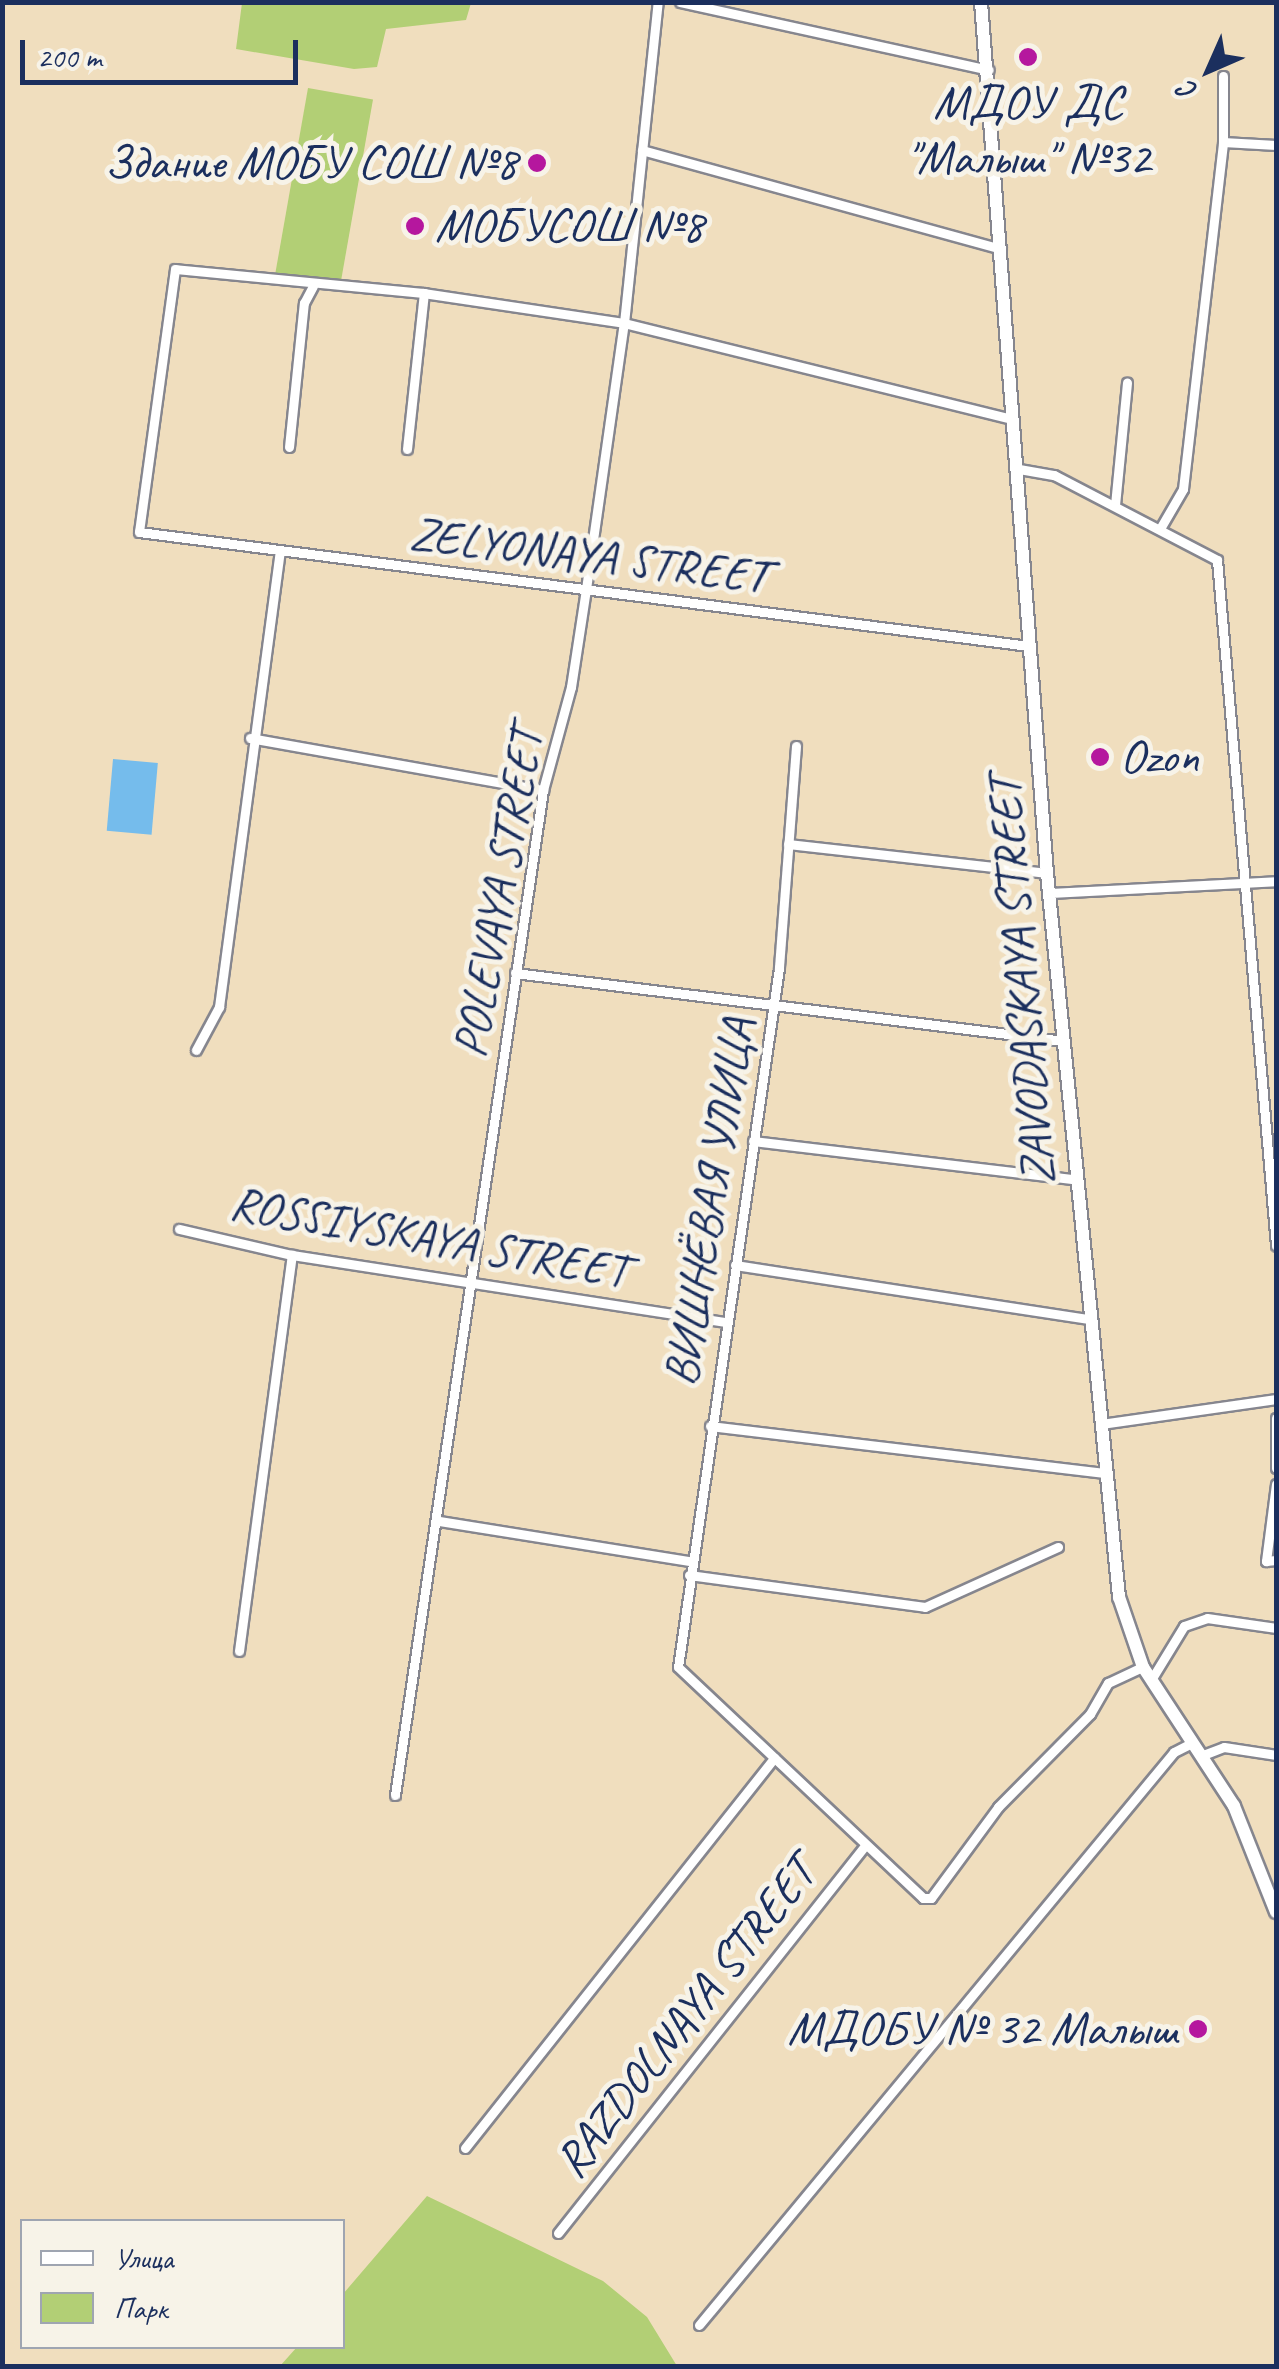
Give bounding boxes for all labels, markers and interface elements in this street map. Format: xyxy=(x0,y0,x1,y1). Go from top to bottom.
scale bar xyxy=(25,20,302,82)
north arrow xyxy=(1159,20,1259,120)
text: 200 m xyxy=(37,38,102,76)
marker: МДОУ ДС "Малыш" №32 xyxy=(1017,46,1039,68)
place label: МДОУ ДС "Малыш" №32 xyxy=(906,73,1150,186)
text: С xyxy=(1170,74,1205,109)
place label: Здание МОБУ СОШ №8 xyxy=(105,134,517,192)
marker: Здание МОБУ СОШ №8 xyxy=(526,152,548,174)
place label: МОБУСОШ №8 xyxy=(435,197,703,255)
marker: МОБУСОШ №8 xyxy=(404,215,426,237)
street label: ZELYONAYA STREET xyxy=(407,504,771,606)
street label: POLEVAYA STREET xyxy=(441,725,555,1061)
place label: Ozon xyxy=(1120,728,1199,786)
marker: Ozon xyxy=(1089,746,1111,768)
street label: ZAVODASKAYA STREET xyxy=(974,774,1068,1188)
street label: ВИШНЁВАЯ УЛИЦА xyxy=(652,1015,766,1389)
street label: ROSSIYSKAYA STREET xyxy=(226,1174,632,1300)
street label: RAZDOLNAYA STREET xyxy=(542,1845,828,2189)
place label: МДОБУ № 32 Малыш xyxy=(788,2000,1178,2058)
marker: МДОБУ № 32 Малыш xyxy=(1187,2018,1209,2040)
legend xyxy=(20,2219,345,2349)
text: Улица xyxy=(114,2239,173,2277)
text: Парк xyxy=(114,2289,168,2327)

